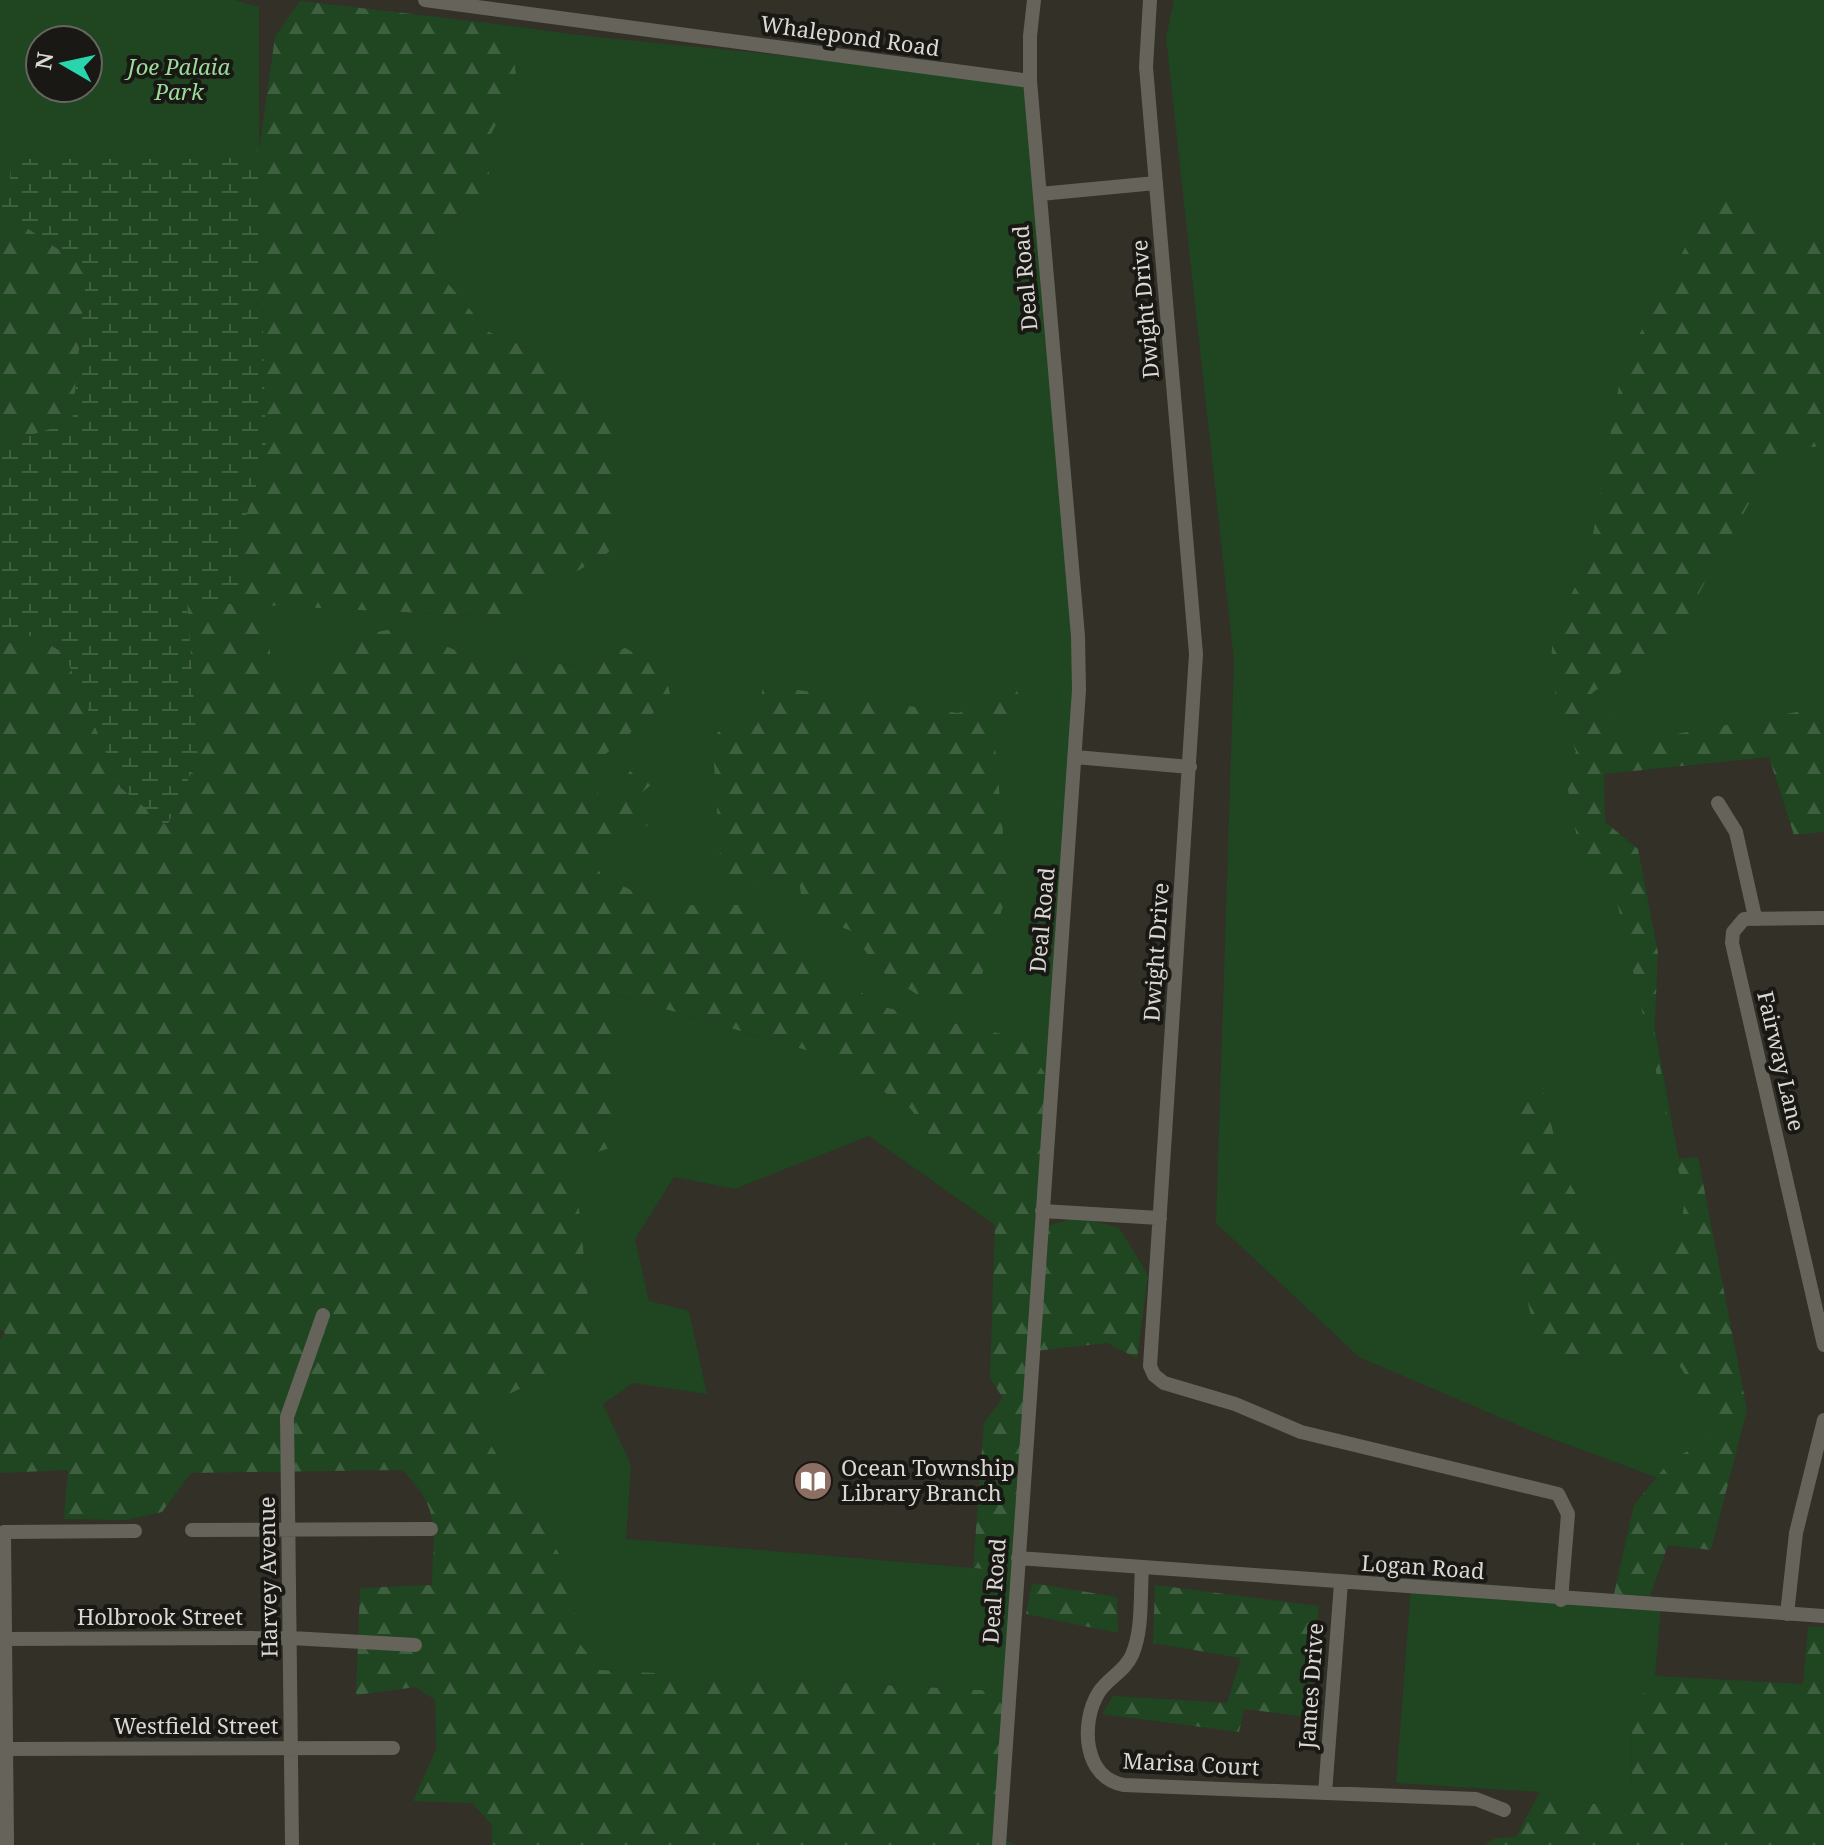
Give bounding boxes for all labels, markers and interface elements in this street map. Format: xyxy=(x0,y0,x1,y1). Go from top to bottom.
street label: Whalepond Road xyxy=(759,8,942,63)
north arrow xyxy=(24,24,104,104)
text: N xyxy=(27,50,59,72)
park label: Joe Palaia Park xyxy=(124,51,230,106)
street label: Deal Road xyxy=(1004,224,1044,332)
street label: Dwight Drive xyxy=(1123,238,1165,380)
street label: Deal Road xyxy=(1021,865,1061,974)
street label: Dwight Drive xyxy=(1135,881,1175,1022)
street label: Fairway Lane xyxy=(1751,988,1813,1134)
place label: Ocean Township Library Branch xyxy=(841,1452,1015,1507)
library icon: Ocean Township Library Branch xyxy=(792,1460,834,1502)
street label: Harvey Avenue xyxy=(251,1496,283,1658)
street label: Deal Road xyxy=(974,1537,1012,1645)
street label: Logan Road xyxy=(1360,1547,1486,1585)
street label: Holbrook Street xyxy=(77,1601,243,1631)
street label: James Drive xyxy=(1291,1622,1329,1751)
street label: Westfield Street xyxy=(114,1710,279,1740)
street label: Marisa Court xyxy=(1122,1744,1260,1782)

